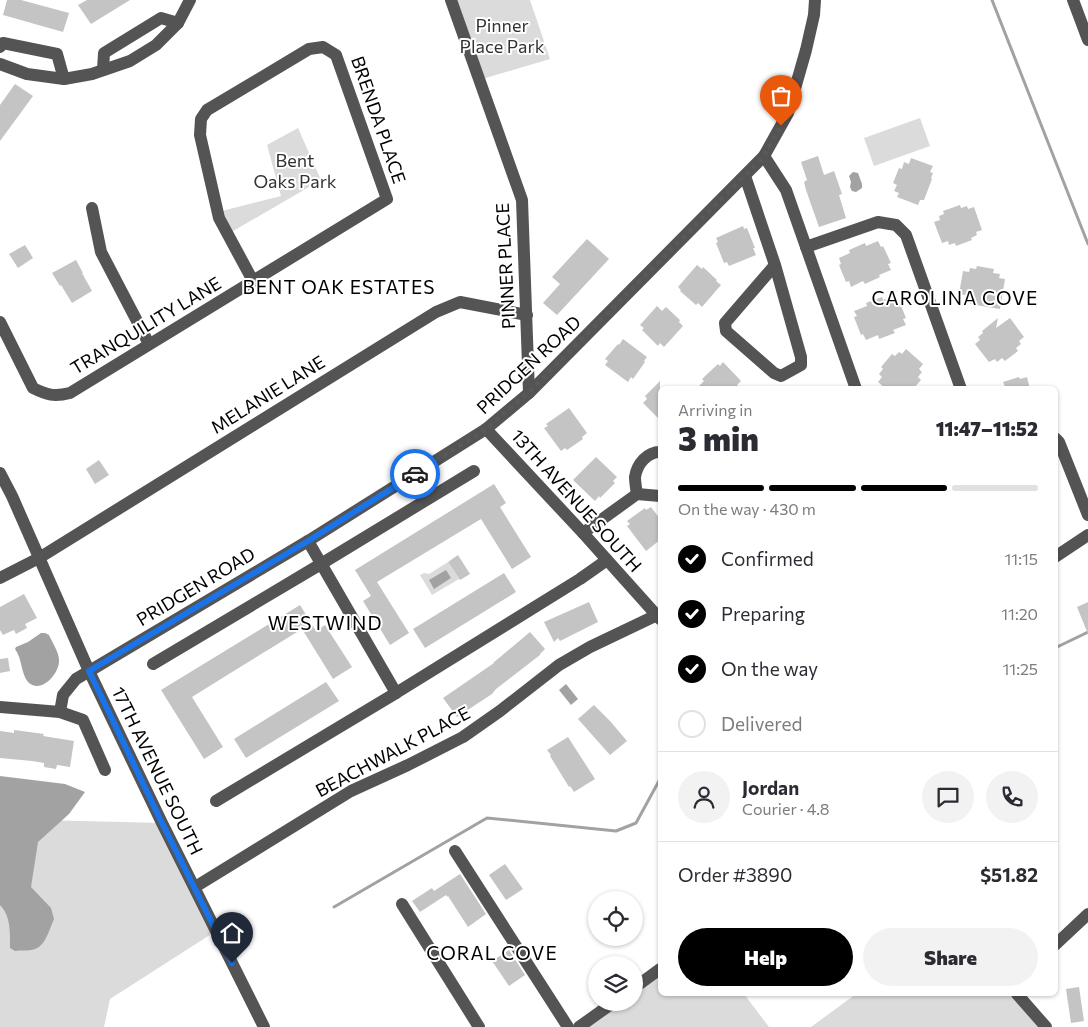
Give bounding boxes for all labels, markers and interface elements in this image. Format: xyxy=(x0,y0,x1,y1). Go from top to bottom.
park label: Pinner Place Park xyxy=(460,14,545,57)
street label: BRENDA PLACE xyxy=(347,53,411,186)
pin xyxy=(760,75,802,126)
icon: bag xyxy=(767,82,795,110)
park label: Bent Oaks Park xyxy=(253,149,337,192)
street label: PINNER PLACE xyxy=(491,202,519,330)
street label: TRANQUILITY LANE xyxy=(66,272,225,379)
district label: BENT OAK ESTATES xyxy=(243,275,435,298)
district label: CAROLINA COVE xyxy=(872,286,1038,309)
street label: PRIDGEN ROAD xyxy=(472,310,585,418)
street label: MELANIE LANE xyxy=(206,350,329,438)
text: Arriving in xyxy=(678,400,752,419)
text: 11:47–11:52 xyxy=(936,417,1038,440)
text: 3 min xyxy=(678,418,759,458)
street label: 13TH AVENUE SOUTH xyxy=(507,424,647,576)
courier xyxy=(390,449,440,499)
icon: car xyxy=(401,460,429,488)
text: On the way · 430 m xyxy=(678,499,816,518)
street label: PRIDGEN ROAD xyxy=(132,542,259,630)
icon: check xyxy=(678,545,706,573)
text: Confirmed xyxy=(721,547,814,570)
text: 11:15 xyxy=(1005,549,1038,568)
icon: check xyxy=(678,600,706,628)
text: Preparing xyxy=(721,602,805,625)
text: 11:20 xyxy=(1001,604,1038,623)
district label: WESTWIND xyxy=(268,611,382,634)
icon: check xyxy=(678,655,706,683)
text: On the way xyxy=(721,657,818,680)
text: 11:25 xyxy=(1002,659,1038,678)
street label: 17TH AVENUE SOUTH xyxy=(108,683,208,858)
street label: BEACHWALK PLACE xyxy=(312,701,474,801)
text: Delivered xyxy=(721,712,802,735)
button: person xyxy=(678,771,730,823)
button: chat xyxy=(922,771,974,823)
button: phone xyxy=(986,771,1038,823)
text: Jordan xyxy=(742,776,799,799)
text: Courier · 4.8 xyxy=(742,799,829,818)
text: Order #3890 xyxy=(678,863,792,886)
text: $51.82 xyxy=(980,863,1038,886)
map controls xyxy=(588,891,643,1011)
button: locate xyxy=(588,891,643,946)
pin xyxy=(211,912,253,963)
icon: home xyxy=(218,919,246,947)
button: Help xyxy=(678,928,853,986)
button: Share xyxy=(863,928,1038,986)
district label: CORAL COVE xyxy=(426,941,558,964)
button: layers xyxy=(588,956,643,1011)

